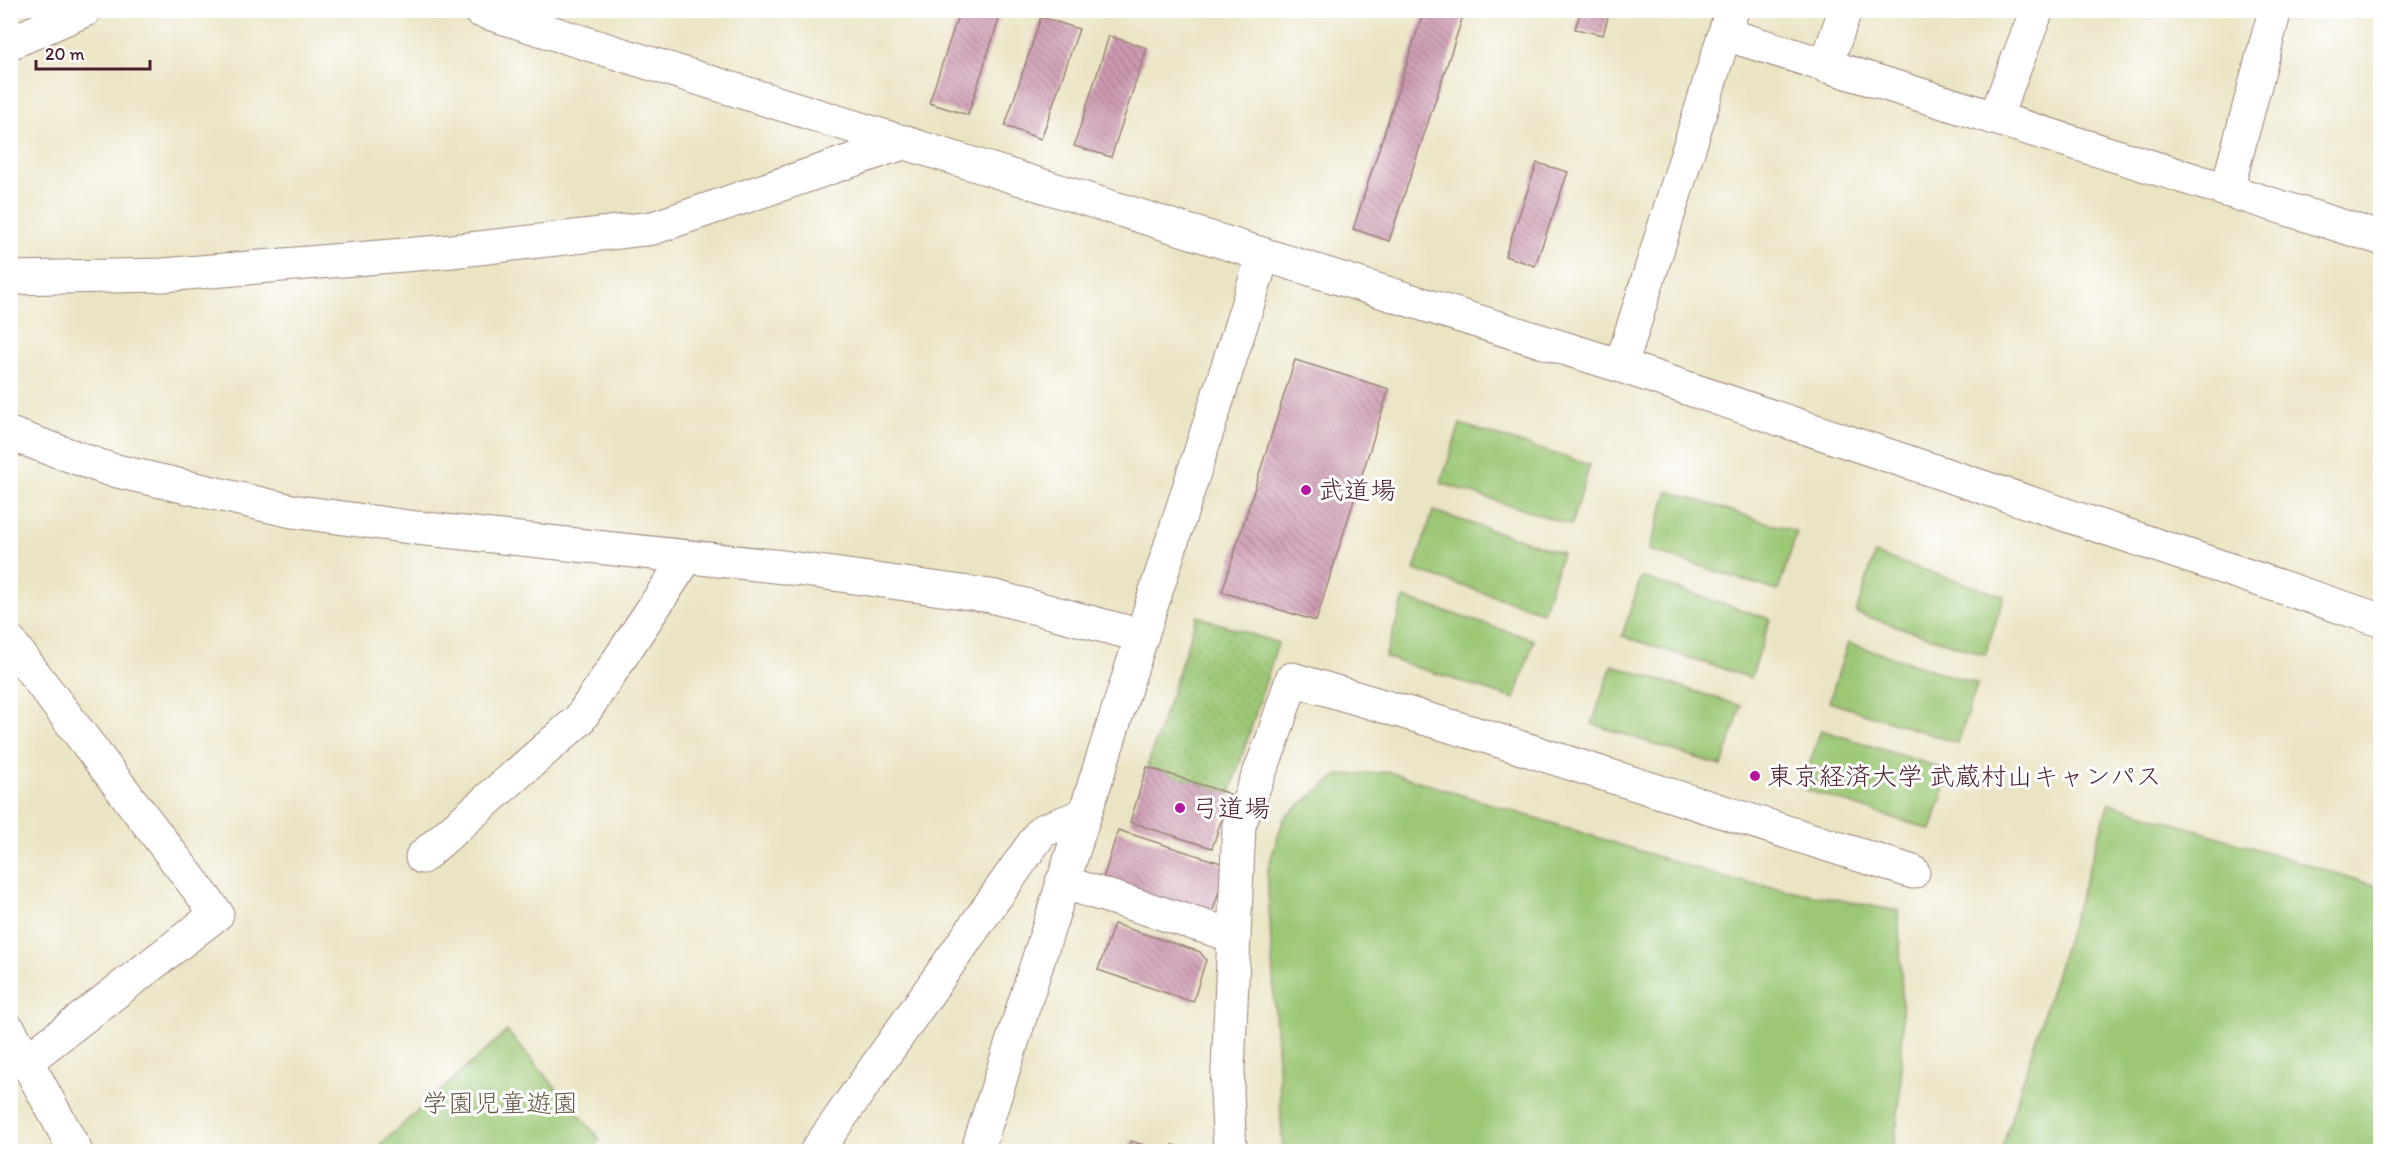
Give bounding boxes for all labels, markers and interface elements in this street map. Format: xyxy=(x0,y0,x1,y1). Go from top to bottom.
scale bar xyxy=(36,33,150,71)
text: 20 m xyxy=(45,43,85,65)
place label: 武道場 xyxy=(1318,474,1396,506)
marker: 武道場 xyxy=(1299,483,1313,497)
place label: 東京経済大学 武蔵村山キャンパス xyxy=(1767,760,2162,792)
marker: 東京経済大学 武蔵村山キャンパス xyxy=(1748,769,1762,783)
place label: 弓道場 xyxy=(1192,792,1270,824)
marker: 弓道場 xyxy=(1173,801,1187,815)
park label: 学園児童遊園 xyxy=(422,1087,578,1119)

